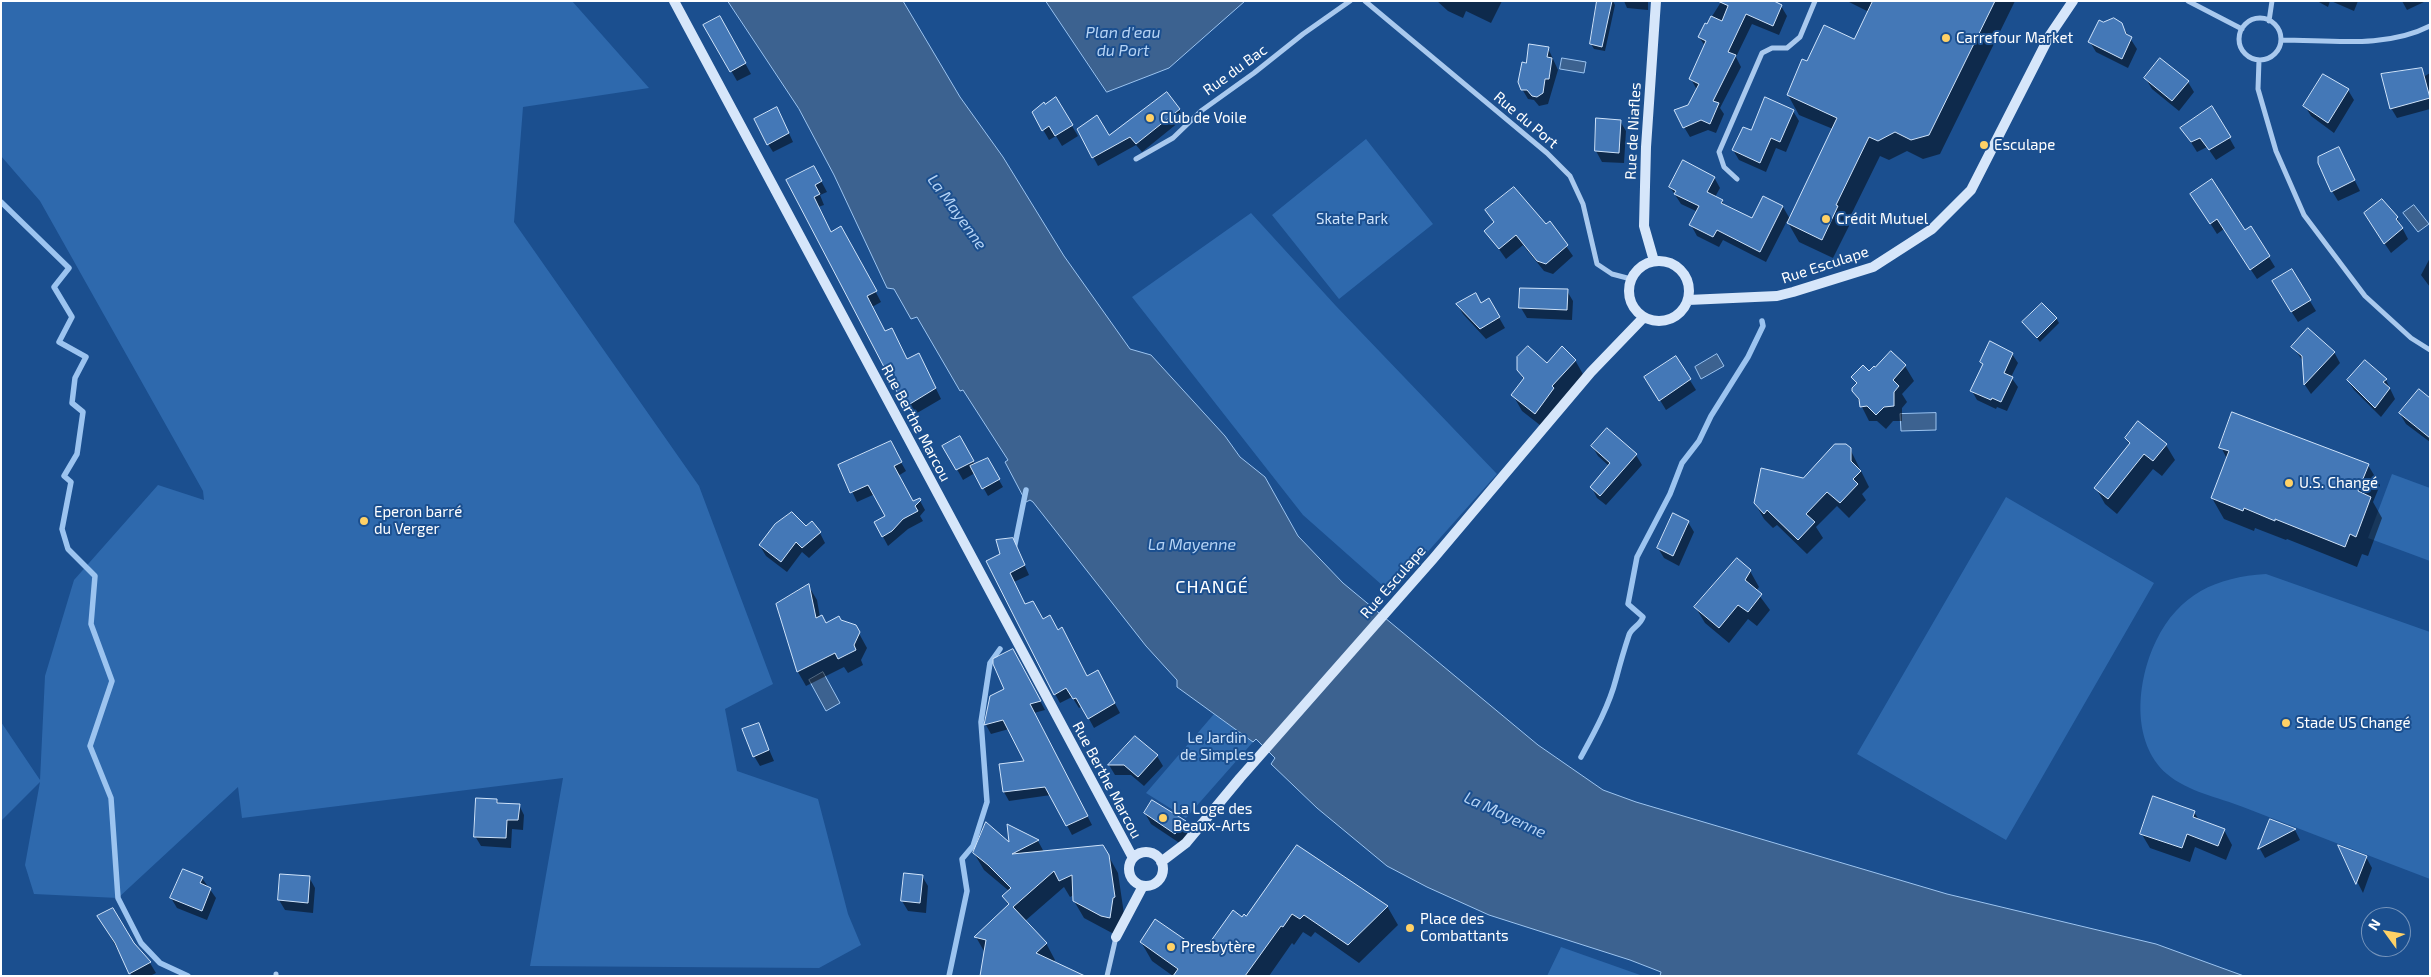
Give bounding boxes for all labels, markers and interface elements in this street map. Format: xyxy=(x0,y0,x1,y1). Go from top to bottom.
water label: Plan d'eau du Port xyxy=(1085,23,1161,61)
place label: Carrefour Market xyxy=(1956,29,2073,47)
marker: Carrefour Market xyxy=(1940,32,1952,44)
street label: Rue du Bac xyxy=(1200,41,1270,99)
street label: Rue de Niafles xyxy=(1621,82,1645,180)
street label: Rue du Port xyxy=(1490,88,1562,152)
place label: Club de Voile xyxy=(1160,109,1247,127)
marker: Club de Voile xyxy=(1144,112,1156,124)
place label: Esculape xyxy=(1994,136,2055,154)
marker: Esculape xyxy=(1978,139,1990,151)
water label: La Mayenne xyxy=(923,171,991,253)
park label: Skate Park xyxy=(1316,210,1388,228)
place label: Crédit Mutuel xyxy=(1836,210,1928,228)
marker: Crédit Mutuel xyxy=(1820,213,1832,225)
street label: Rue Esculape xyxy=(1779,242,1871,288)
street label: Rue Berthe Marcou xyxy=(878,361,954,485)
place label: U.S. Changé xyxy=(2299,474,2378,492)
marker: U.S. Changé xyxy=(2283,477,2295,489)
place label: Eperon barré du Verger xyxy=(374,503,462,538)
marker: Eperon barré du Verger xyxy=(358,515,370,527)
water label: La Mayenne xyxy=(1148,535,1236,555)
street label: Rue Esculape xyxy=(1356,542,1430,622)
district label: CHANGÉ xyxy=(1174,576,1250,598)
place label: Stade US Changé xyxy=(2296,714,2411,732)
marker: Stade US Changé xyxy=(2280,717,2292,729)
street label: Rue Berthe Marcou xyxy=(1069,718,1145,842)
park label: Le Jardin de Simples xyxy=(1180,729,1254,764)
water label: La Mayenne xyxy=(1461,788,1549,842)
place label: La Loge des Beaux-Arts xyxy=(1173,800,1252,835)
marker: La Loge des Beaux-Arts xyxy=(1157,812,1169,824)
north arrow xyxy=(2361,907,2411,957)
place label: Place des Combattants xyxy=(1420,910,1509,945)
text: N xyxy=(2364,916,2384,933)
marker: Place des Combattants xyxy=(1404,922,1416,934)
place label: Presbytère xyxy=(1181,938,1255,956)
marker: Presbytère xyxy=(1165,941,1177,953)

